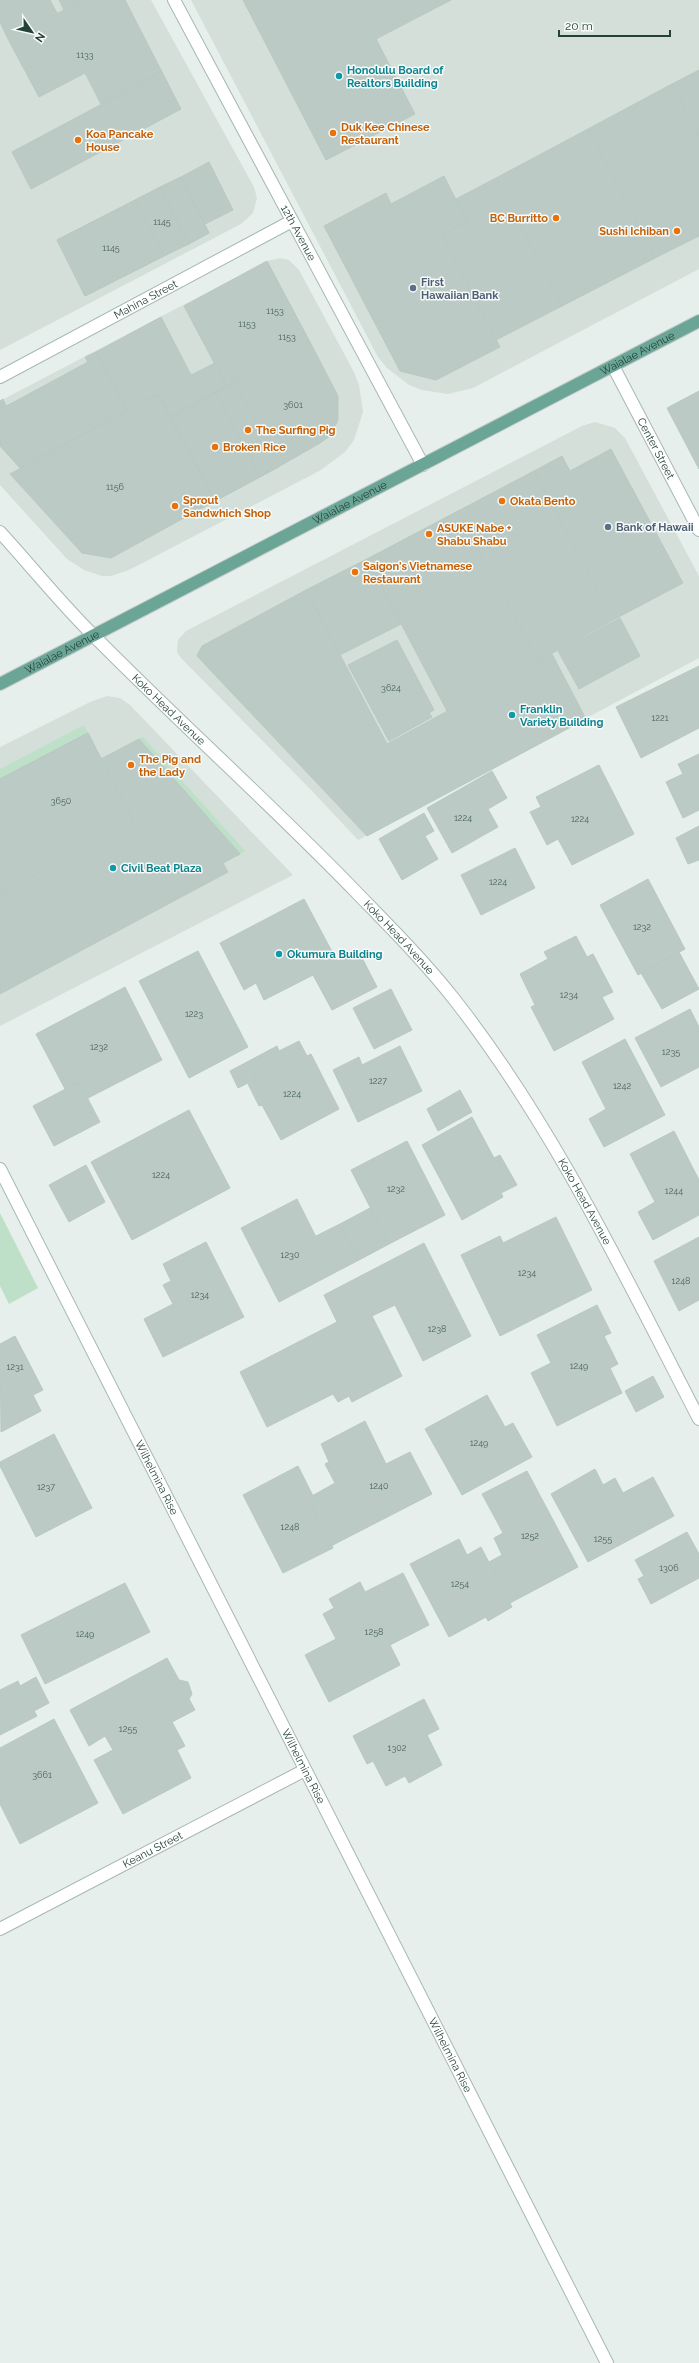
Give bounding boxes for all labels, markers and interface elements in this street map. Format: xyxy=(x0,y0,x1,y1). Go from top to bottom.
north arrow xyxy=(12,12,52,52)
scale bar xyxy=(559,12,670,38)
text: 20 m xyxy=(565,19,593,33)
text: N xyxy=(32,30,48,44)
house number: 1133 xyxy=(76,50,94,60)
place label: Honolulu Board of Realtors Building xyxy=(347,64,444,90)
marker: Honolulu Board of Realtors Building xyxy=(334,71,344,81)
place label: Duk Kee Chinese Restaurant xyxy=(341,121,430,147)
place label: Koa Pancake House xyxy=(86,128,154,154)
marker: Duk Kee Chinese Restaurant xyxy=(328,128,338,138)
marker: Koa Pancake House xyxy=(73,135,83,145)
street label: 12th Avenue xyxy=(278,203,319,264)
place label: BC Burritto xyxy=(490,212,548,225)
marker: BC Burritto xyxy=(551,213,561,223)
house number: 1145 xyxy=(153,217,171,227)
place label: Sushi Ichiban xyxy=(599,225,669,238)
marker: Sushi Ichiban xyxy=(672,226,682,236)
house number: 1145 xyxy=(102,243,120,253)
place label: First Hawaiian Bank xyxy=(421,276,499,302)
street label: Mahina Street xyxy=(112,277,180,322)
marker: First Hawaiian Bank xyxy=(408,283,418,293)
house number: 1153 xyxy=(266,306,284,316)
house number: 1153 xyxy=(238,319,256,329)
street label: Waialae Avenue xyxy=(598,329,677,378)
house number: 1153 xyxy=(278,332,296,342)
house number: 3601 xyxy=(283,400,303,410)
street label: Center Street xyxy=(634,416,677,482)
place label: The Surfing Pig xyxy=(256,424,336,437)
marker: The Surfing Pig xyxy=(243,425,253,435)
place label: Broken Rice xyxy=(223,441,286,454)
marker: Broken Rice xyxy=(210,442,220,452)
street label: Waialae Avenue xyxy=(311,478,390,528)
house number: 1156 xyxy=(106,482,125,492)
place label: Sprout Sandwhich Shop xyxy=(183,494,271,520)
place label: Okata Bento xyxy=(510,495,576,508)
marker: Okata Bento xyxy=(497,496,507,506)
marker: Sprout Sandwhich Shop xyxy=(170,501,180,511)
place label: Bank of Hawaii xyxy=(616,521,694,534)
place label: ASUKE Nabe + Shabu Shabu xyxy=(437,522,512,548)
marker: Bank of Hawaii xyxy=(603,522,613,532)
marker: ASUKE Nabe + Shabu Shabu xyxy=(424,529,434,539)
place label: Saigon's Vietnamese Restaurant xyxy=(363,560,472,586)
marker: Saigon's Vietnamese Restaurant xyxy=(350,567,360,577)
street label: Waialae Avenue xyxy=(23,627,102,677)
street label: Koko Head Avenue xyxy=(129,672,208,748)
house number: 3624 xyxy=(381,683,401,693)
place label: Franklin Variety Building xyxy=(520,703,603,729)
marker: Franklin Variety Building xyxy=(507,710,517,720)
house number: 1221 xyxy=(651,713,669,723)
place label: The Pig and the Lady xyxy=(139,753,201,779)
marker: The Pig and the Lady xyxy=(126,760,136,770)
house number: 3650 xyxy=(51,796,72,806)
house number: 1224 xyxy=(454,813,472,823)
house number: 1224 xyxy=(571,814,589,824)
place label: Civil Beat Plaza xyxy=(121,862,202,875)
marker: Civil Beat Plaza xyxy=(108,863,118,873)
house number: 1224 xyxy=(489,877,507,887)
street label: Koko Head Avenue xyxy=(361,898,437,978)
house number: 1232 xyxy=(633,922,651,932)
place label: Okumura Building xyxy=(287,948,383,961)
marker: Okumura Building xyxy=(274,949,284,959)
house number: 1234 xyxy=(560,990,578,1000)
house number: 1223 xyxy=(185,1009,203,1019)
house number: 1232 xyxy=(90,1042,108,1052)
house number: 1235 xyxy=(662,1047,680,1057)
house number: 1227 xyxy=(369,1076,387,1086)
house number: 1242 xyxy=(613,1081,631,1091)
house number: 1224 xyxy=(283,1089,301,1099)
street label: Koko Head Avenue xyxy=(555,1156,614,1248)
house number: 1224 xyxy=(152,1170,170,1180)
house number: 1232 xyxy=(387,1184,405,1194)
house number: 1244 xyxy=(665,1186,683,1196)
house number: 1230 xyxy=(281,1250,300,1260)
house number: 1234 xyxy=(518,1268,536,1278)
house number: 1248 xyxy=(672,1276,690,1286)
house number: 1234 xyxy=(191,1290,209,1300)
house number: 1238 xyxy=(428,1324,446,1334)
house number: 1249 xyxy=(570,1361,588,1371)
house number: 1231 xyxy=(6,1362,24,1372)
street label: Wilhelmina Rise xyxy=(132,1438,181,1518)
house number: 1249 xyxy=(470,1438,488,1448)
house number: 1240 xyxy=(370,1481,389,1491)
house number: 1237 xyxy=(37,1482,55,1492)
house number: 1248 xyxy=(281,1522,299,1532)
house number: 1252 xyxy=(521,1531,539,1541)
house number: 1255 xyxy=(594,1534,612,1544)
house number: 1306 xyxy=(659,1563,679,1573)
house number: 1254 xyxy=(451,1579,469,1589)
house number: 1258 xyxy=(365,1627,383,1637)
house number: 1249 xyxy=(76,1629,94,1639)
house number: 1255 xyxy=(119,1724,137,1734)
street label: Wilhelmina Rise xyxy=(279,1727,328,1806)
house number: 1302 xyxy=(388,1743,407,1753)
house number: 3661 xyxy=(32,1770,52,1780)
street label: Keanu Street xyxy=(121,1829,185,1871)
street label: Wilhelmina Rise xyxy=(426,2016,475,2095)

